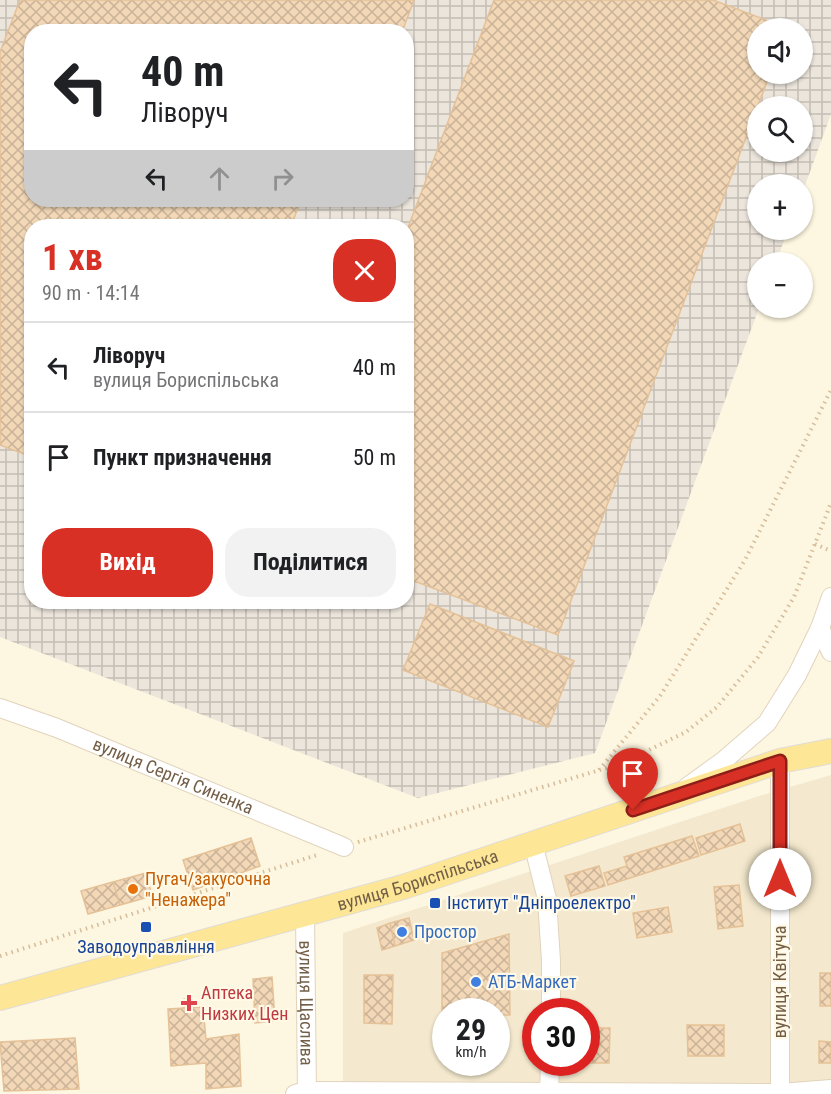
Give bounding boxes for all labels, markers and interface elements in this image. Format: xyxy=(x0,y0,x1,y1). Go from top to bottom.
map controls xyxy=(747,18,813,318)
button: sound xyxy=(747,18,813,84)
text: 40 m xyxy=(141,47,224,96)
icon: left xyxy=(42,48,120,126)
button: search xyxy=(747,96,813,162)
text: Ліворуч xyxy=(141,97,228,129)
icon: left xyxy=(140,162,173,195)
icon: ahead xyxy=(203,162,236,195)
icon: right xyxy=(266,162,299,195)
button: + xyxy=(747,174,813,240)
text: 1 хв xyxy=(42,237,103,279)
button: close xyxy=(333,239,396,302)
button: − xyxy=(747,252,813,318)
text: 90 m · 14:14 xyxy=(42,281,140,305)
text: Ліворуч xyxy=(93,343,165,368)
icon: left xyxy=(42,351,75,384)
text: 40 m xyxy=(353,355,396,380)
text: вулиця Бориспільська xyxy=(93,368,279,392)
icon: arrive xyxy=(42,441,75,474)
text: Пункт призначення xyxy=(93,445,272,470)
text: 50 m xyxy=(353,445,396,470)
button: Вихід xyxy=(42,528,213,597)
button: Поділитися xyxy=(225,528,396,597)
street label: вулиця Сергія Синенка xyxy=(90,733,256,818)
pin xyxy=(607,748,658,810)
icon: arrive xyxy=(616,757,649,790)
street label: вулиця Бориспільська xyxy=(335,845,501,915)
position arrow xyxy=(748,847,812,911)
place label: Пугач/закусочна "Ненажера" xyxy=(145,868,271,910)
marker: Пугач/закусочна "Ненажера" xyxy=(126,882,140,896)
place label: Інститут "Дніпроелектро" xyxy=(447,892,636,913)
marker: Інститут "Дніпроелектро" xyxy=(428,896,442,910)
marker: Заводоуправління xyxy=(139,920,153,934)
place label: Простор xyxy=(414,921,477,942)
marker: Простор xyxy=(395,925,409,939)
street label: вулиця Квітуча xyxy=(769,926,790,1038)
place label: Заводоуправління xyxy=(77,936,215,957)
street label: вулиця Щаслива xyxy=(295,940,318,1066)
place label: АТБ-Маркет xyxy=(488,971,577,992)
marker: АТБ-Маркет xyxy=(469,975,483,989)
place label: Аптека Низких Цен xyxy=(201,982,288,1024)
marker: Аптека Низких Цен xyxy=(182,996,196,1010)
speed limit sign: 30 xyxy=(522,998,600,1076)
text: 29 xyxy=(456,1012,486,1047)
text: km/h xyxy=(456,1043,486,1061)

